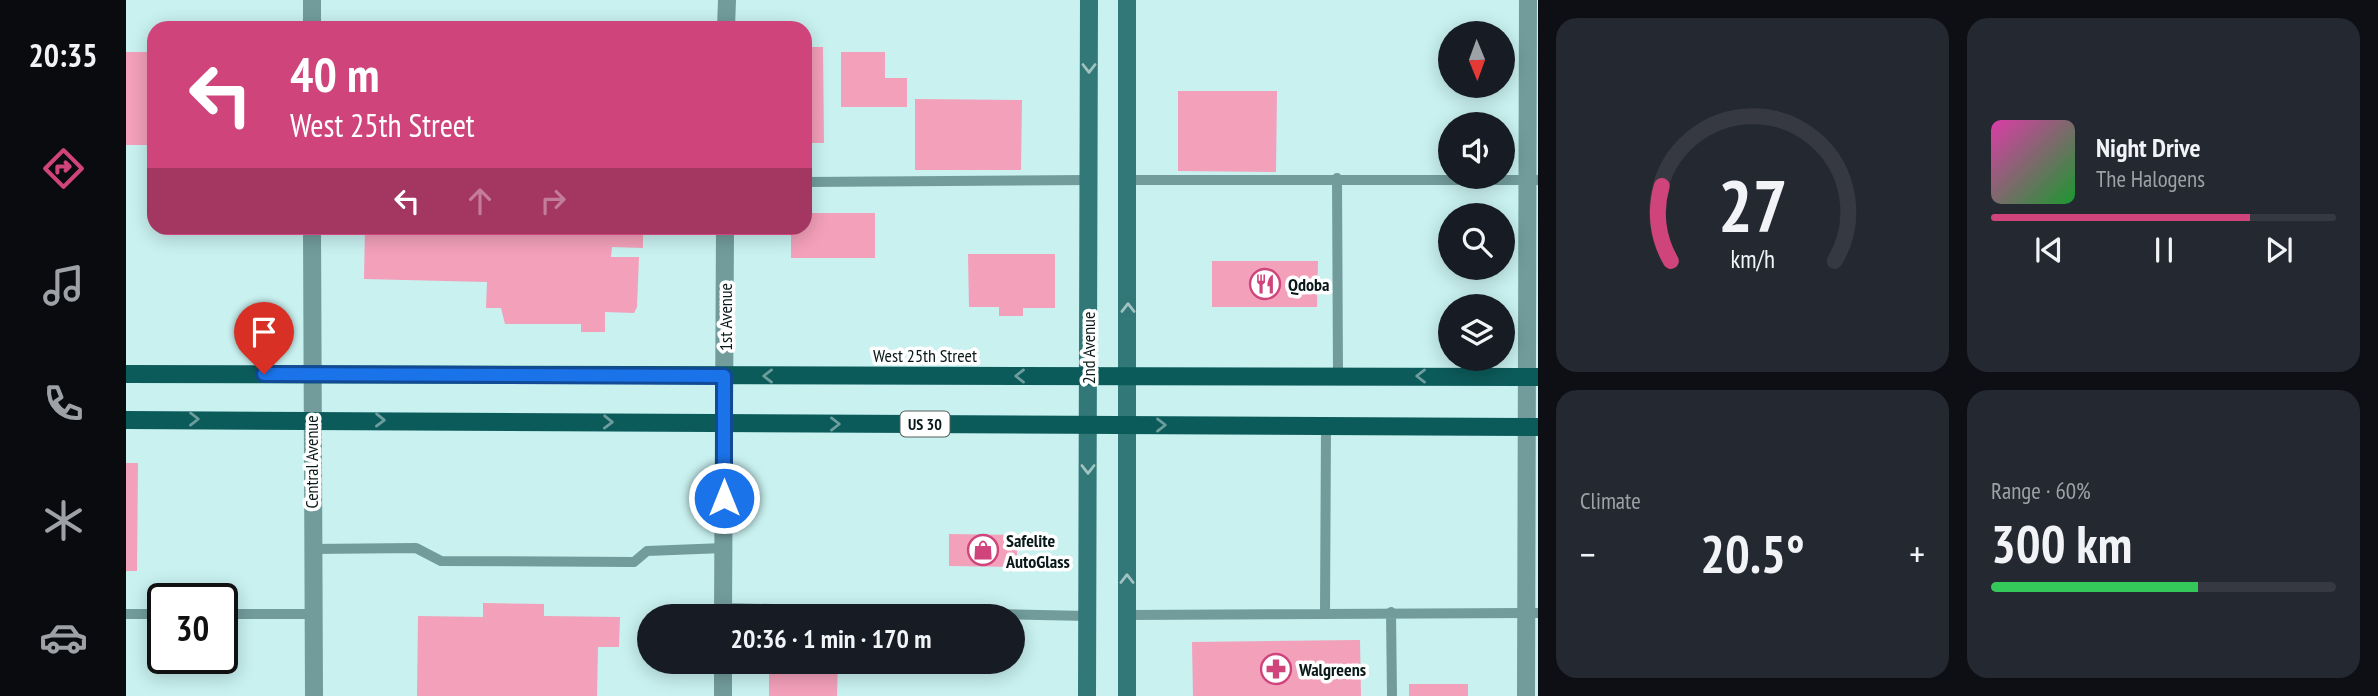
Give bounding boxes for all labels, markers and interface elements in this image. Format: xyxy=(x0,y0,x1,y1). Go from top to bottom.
north arrow xyxy=(1438,21,1516,98)
map controls xyxy=(1438,21,1515,371)
text: 20:35 xyxy=(28,34,98,76)
text: 40 m xyxy=(290,42,379,106)
icon: left xyxy=(175,49,266,140)
one-way arrow xyxy=(1081,63,1097,74)
text: West 25th Street xyxy=(290,104,475,146)
button: sound xyxy=(1438,112,1515,189)
text: Night Drive xyxy=(2096,131,2201,164)
icon: directions xyxy=(39,144,88,193)
text: 27 xyxy=(1718,157,1787,251)
text: The Halogens xyxy=(2096,164,2205,193)
icon: left xyxy=(388,182,426,220)
icon: ahead xyxy=(461,182,499,220)
icon: right xyxy=(534,182,572,220)
button: search xyxy=(1438,203,1515,280)
icon: previous xyxy=(2030,231,2068,269)
icon: pause xyxy=(2145,231,2183,269)
icon: next xyxy=(2260,231,2298,269)
text: km/h xyxy=(1730,243,1775,275)
icon: music xyxy=(39,261,88,310)
restaurant icon: Qdoba xyxy=(1248,267,1282,301)
place label: Qdoba xyxy=(1288,273,1329,296)
street label: 1st Avenue xyxy=(714,283,737,351)
button: layers xyxy=(1438,294,1515,371)
pin xyxy=(234,302,294,374)
one-way arrow xyxy=(1120,302,1136,313)
street label: 2nd Avenue xyxy=(1077,312,1100,384)
icon: arrive xyxy=(245,313,283,351)
street label: West 25th Street xyxy=(873,344,977,367)
one-way arrow xyxy=(762,368,773,384)
one-way arrow xyxy=(1014,368,1025,384)
one-way arrow xyxy=(1415,368,1426,384)
icon: phone xyxy=(39,379,88,428)
one-way arrow xyxy=(189,411,200,427)
one-way arrow xyxy=(375,412,386,428)
road number: US 30 xyxy=(900,412,950,436)
one-way arrow xyxy=(603,414,613,430)
street label: Central Avenue xyxy=(300,415,323,509)
one-way arrow xyxy=(830,416,841,432)
one-way arrow xyxy=(1156,417,1166,433)
position arrow xyxy=(687,461,761,535)
one-way arrow xyxy=(1080,464,1096,475)
text: Range · 60% xyxy=(1991,476,2091,505)
text: Climate xyxy=(1580,486,1641,515)
icon: climate xyxy=(39,496,88,545)
text: 300 km xyxy=(1991,510,2132,577)
text: 20.5° xyxy=(1700,520,1805,587)
place label: Safelite AutoGlass xyxy=(1005,529,1070,573)
text: − xyxy=(1580,529,1596,578)
text: + xyxy=(1909,529,1925,578)
shop icon: Safelite AutoGlass xyxy=(966,533,1000,567)
one-way arrow xyxy=(1119,573,1135,584)
speed limit sign: 30 xyxy=(147,583,238,674)
icon: car xyxy=(39,613,88,662)
text: 20:36 · 1 min · 170 m xyxy=(731,622,931,655)
pharmacy icon: Walgreens xyxy=(1259,652,1293,686)
place label: Walgreens xyxy=(1298,658,1366,681)

